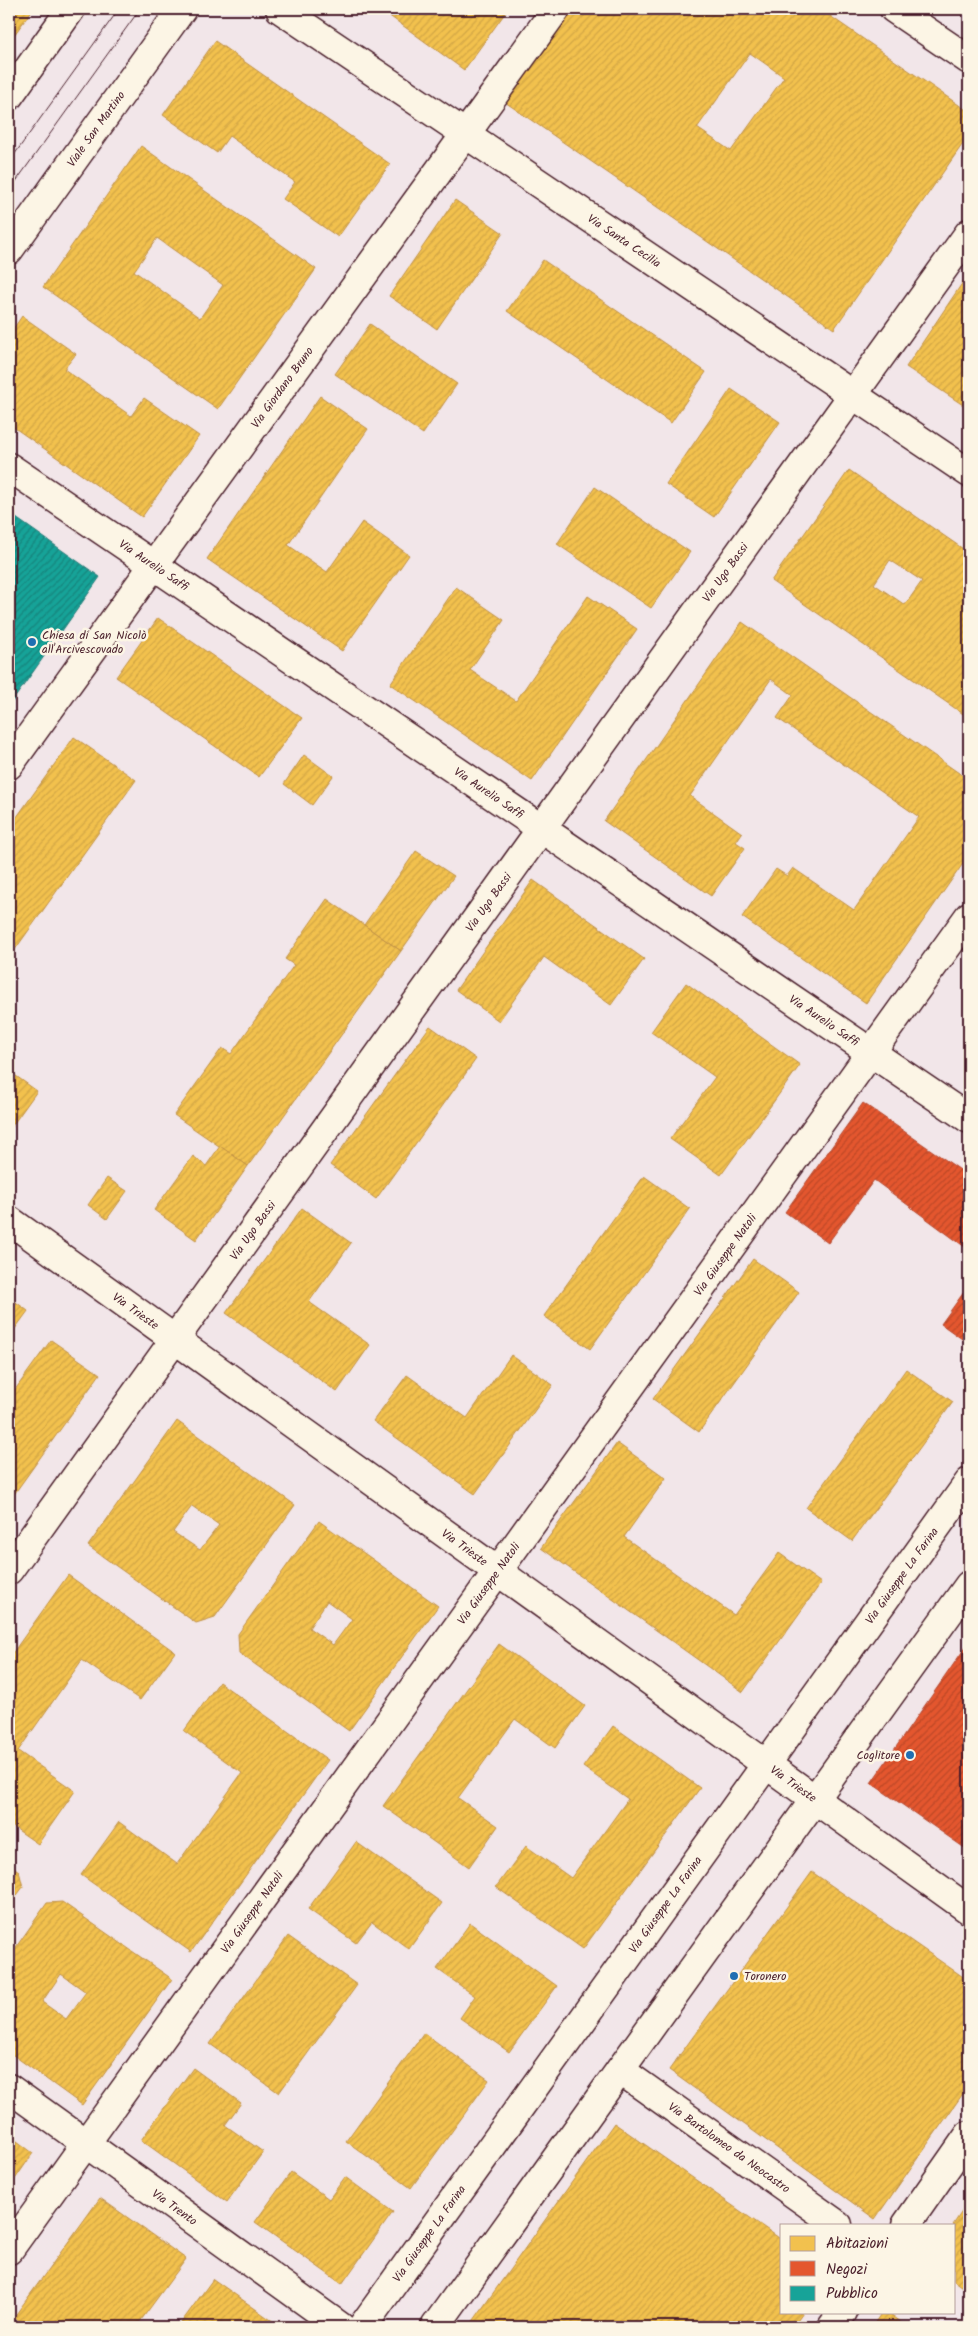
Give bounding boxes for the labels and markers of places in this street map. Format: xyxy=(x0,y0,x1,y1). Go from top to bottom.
place label: Chiesa di San Nicolò all'Arcivescovado xyxy=(42,626,146,659)
marker: Chiesa di San Nicolò all'Arcivescovado xyxy=(26,636,38,648)
place label: Coglitore xyxy=(856,1746,901,1765)
marker: Coglitore xyxy=(904,1749,916,1761)
place label: Toronero xyxy=(744,1967,786,1986)
marker: Toronero xyxy=(728,1970,740,1982)

